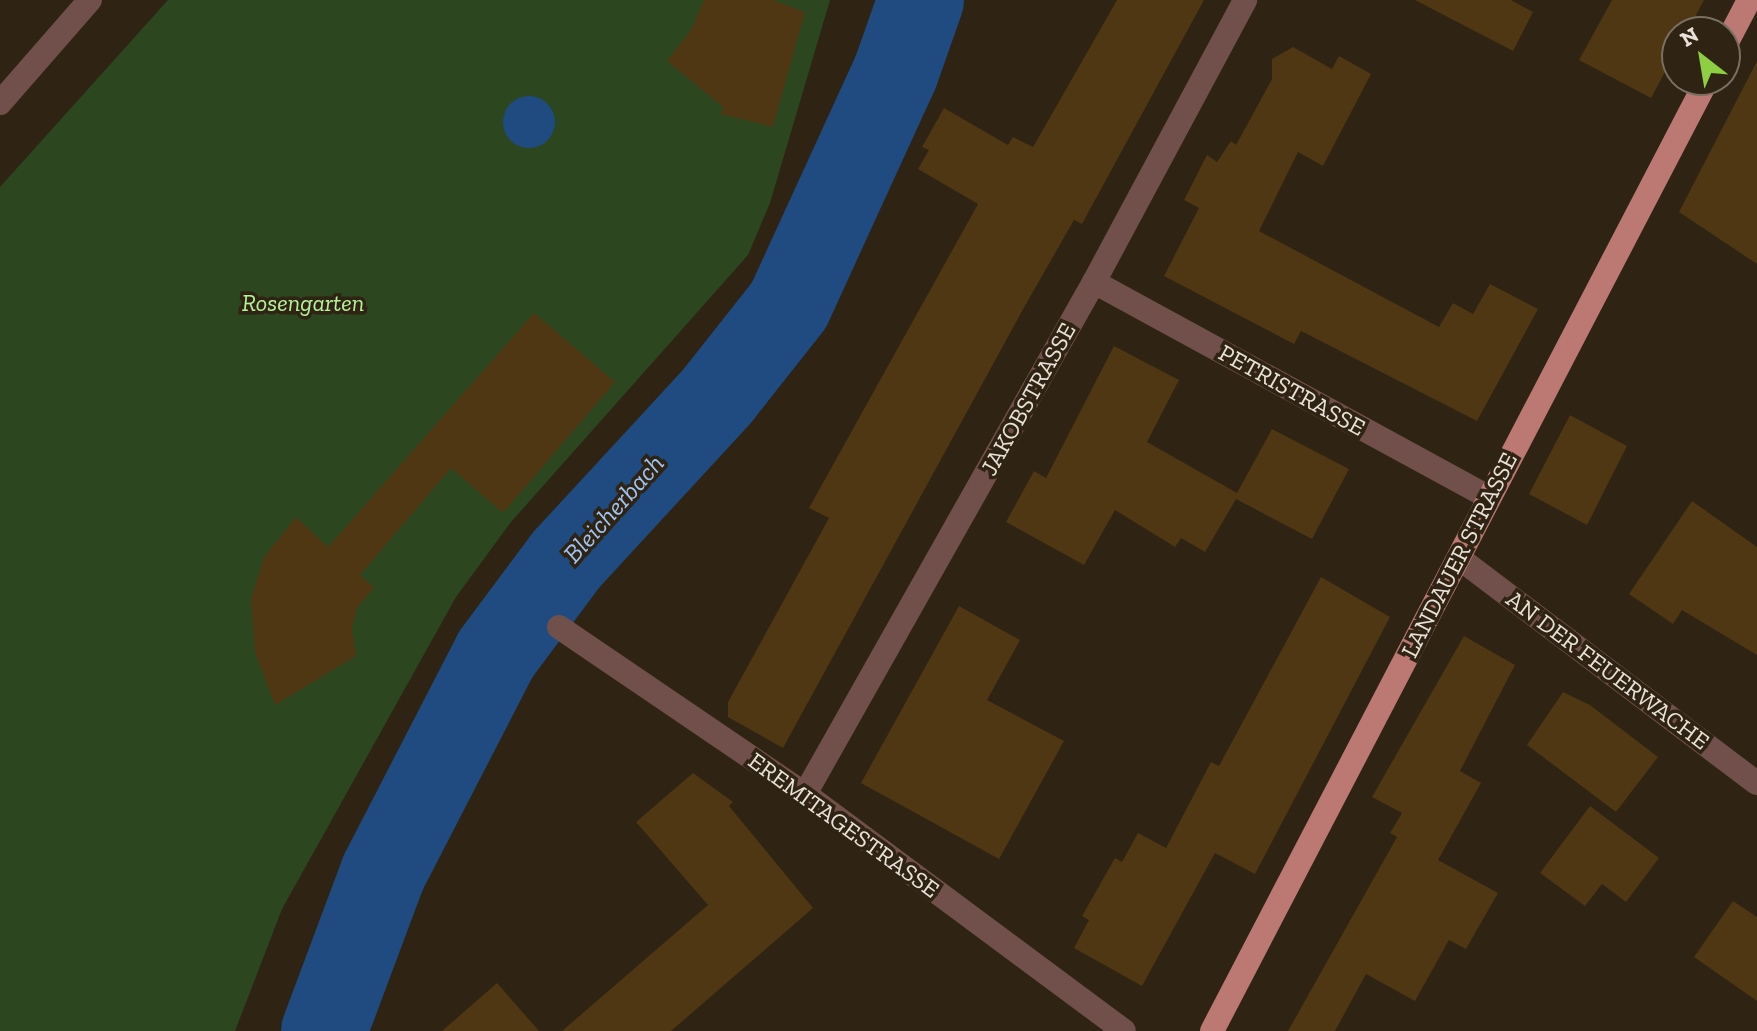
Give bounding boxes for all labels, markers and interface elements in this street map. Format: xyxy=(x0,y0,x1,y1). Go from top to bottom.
north arrow xyxy=(1661,16,1741,96)
text: N xyxy=(1675,21,1704,53)
park label: Rosengarten xyxy=(242,289,364,317)
street label: JAKOBSTRASSE xyxy=(974,318,1082,480)
street label: PETRISTRASSE xyxy=(1214,338,1370,442)
water label: Bleicherbach xyxy=(557,448,671,570)
street label: LANDAUER STRASSE xyxy=(1395,448,1523,662)
street label: AN DER FEUERWACHE xyxy=(1501,584,1715,756)
street label: EREMITAGESTRASSE xyxy=(743,746,945,904)

